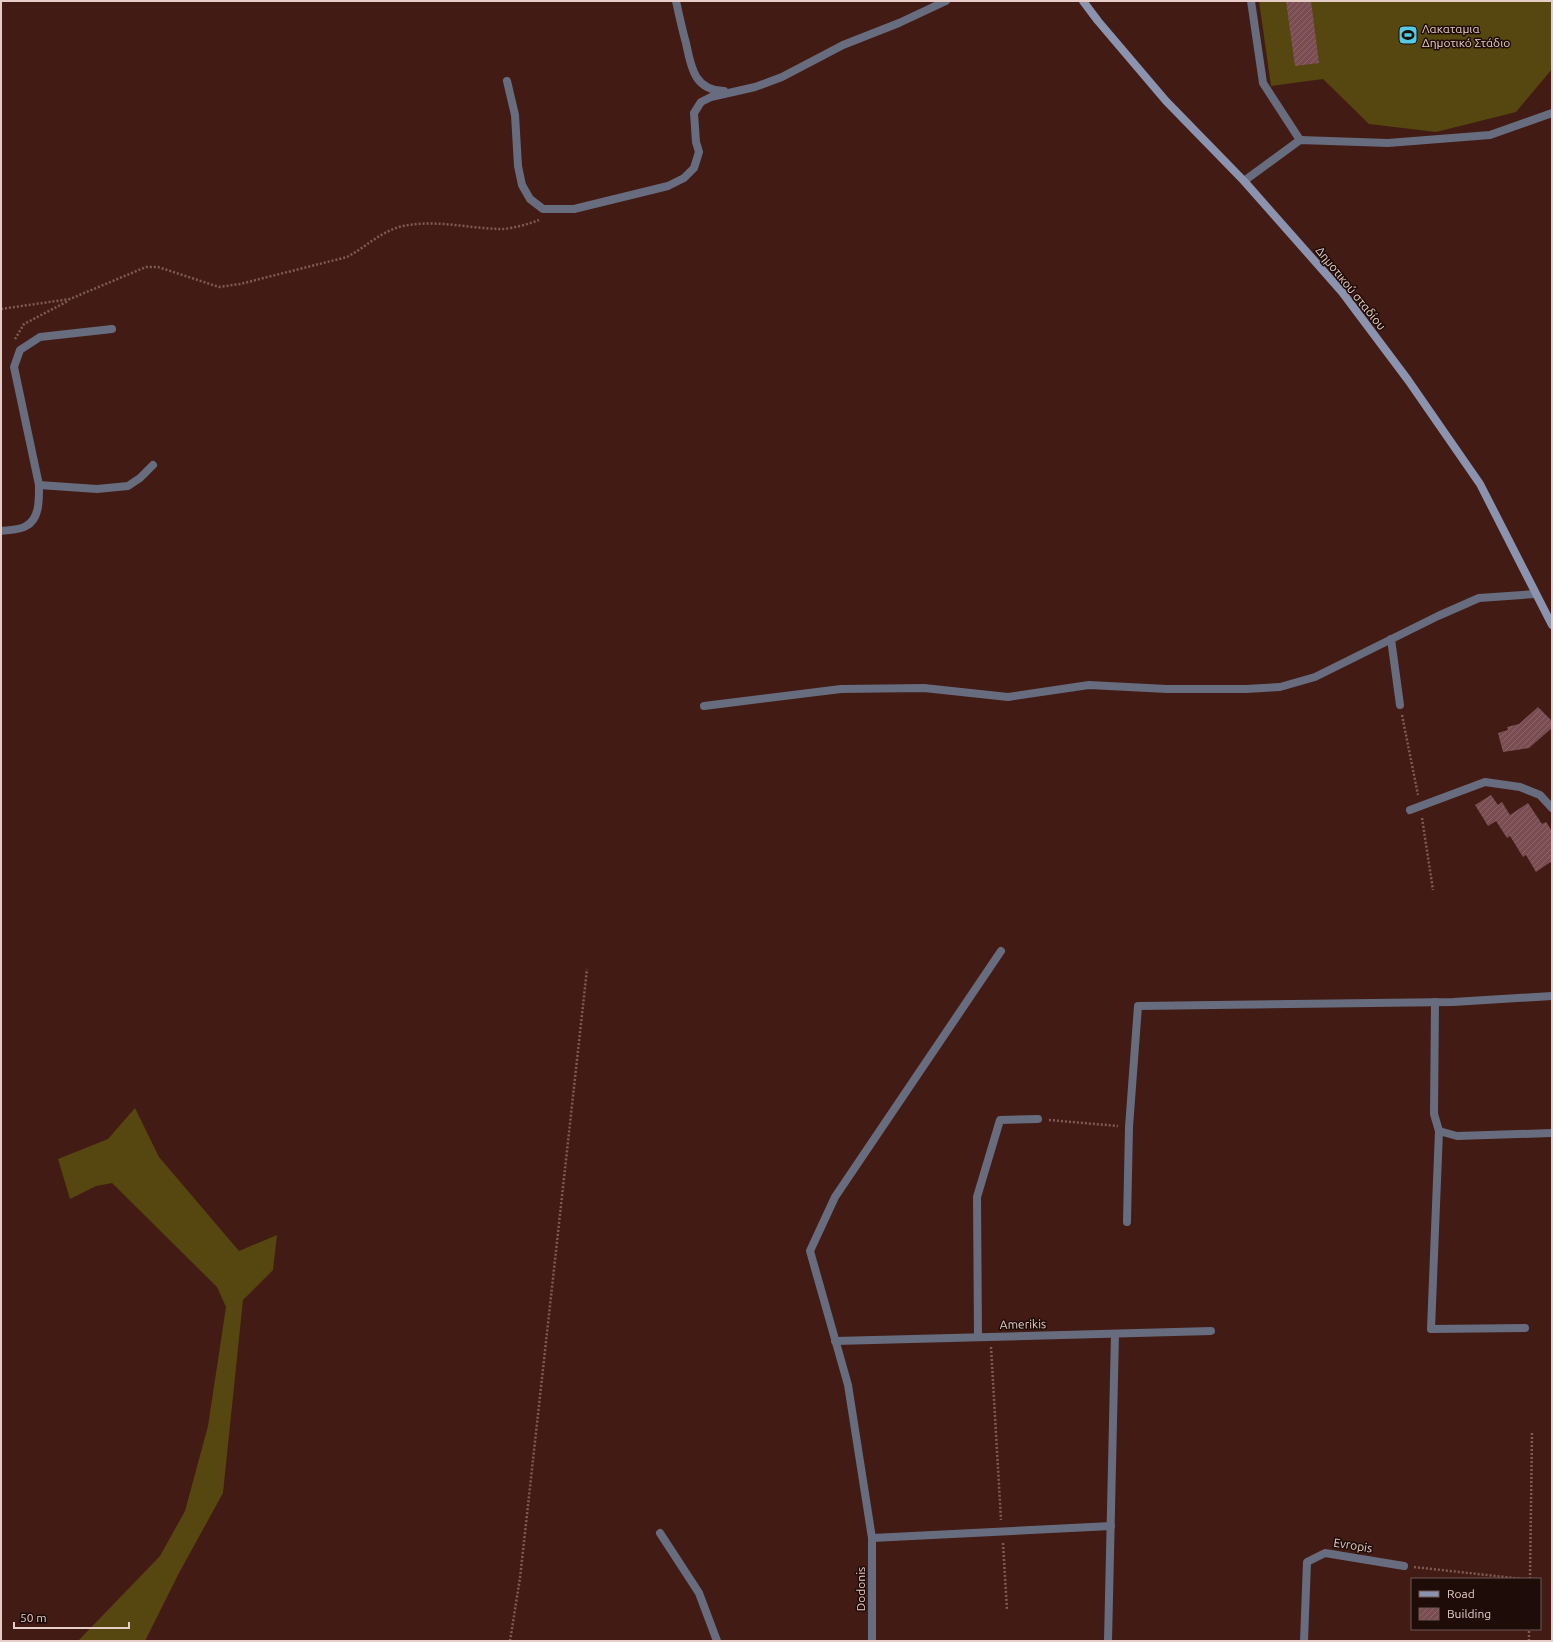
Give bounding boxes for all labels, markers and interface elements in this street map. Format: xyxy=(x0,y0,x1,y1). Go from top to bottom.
place label: Λακαταμια Δημοτικό Στάδιο xyxy=(1422,22,1510,49)
sports icon: Λακαταμια Δημοτικό Στάδιο xyxy=(1397,24,1419,46)
street label: Δημοτικού σταδίου xyxy=(1313,244,1389,332)
street label: Amerikis xyxy=(1000,1317,1046,1331)
street label: Evropis xyxy=(1333,1536,1373,1554)
street label: Dodonis xyxy=(854,1567,867,1611)
legend xyxy=(1411,1578,1541,1630)
text: Road xyxy=(1447,1587,1475,1600)
scale bar xyxy=(14,1604,129,1630)
text: Building xyxy=(1447,1607,1491,1620)
text: 50 m xyxy=(20,1611,47,1624)

